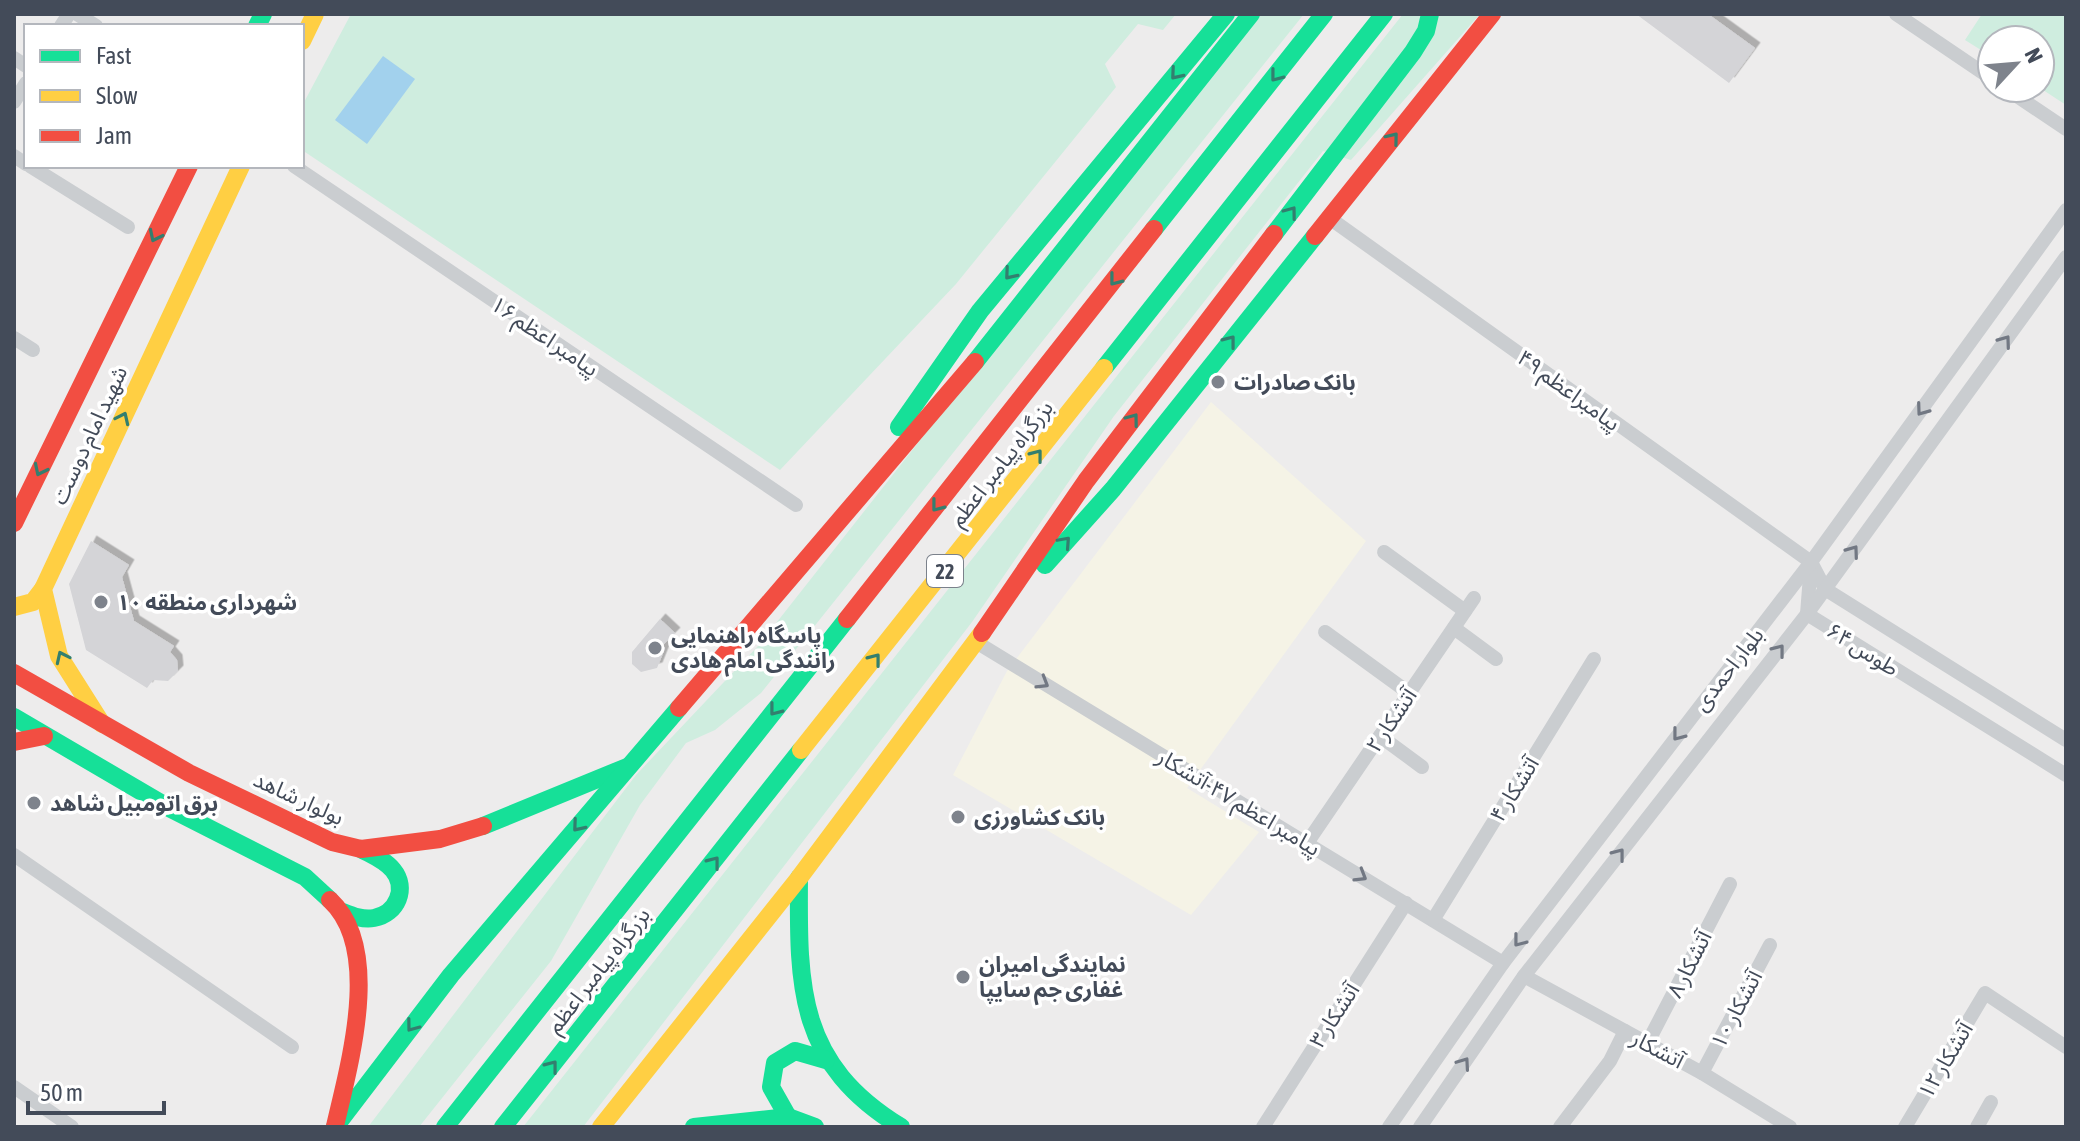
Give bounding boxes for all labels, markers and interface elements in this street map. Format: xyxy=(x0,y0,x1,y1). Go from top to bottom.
legend xyxy=(24,24,304,168)
north arrow xyxy=(1976,24,2056,104)
text: Fast xyxy=(96,42,132,69)
text: N xyxy=(2019,44,2049,67)
one-way arrow xyxy=(1171,65,1186,79)
one-way arrow xyxy=(1272,67,1286,82)
text: Slow xyxy=(96,82,138,109)
text: Jam xyxy=(96,122,132,149)
one-way arrow xyxy=(1383,133,1398,147)
one-way arrow xyxy=(1281,206,1295,221)
one-way arrow xyxy=(149,228,164,243)
one-way arrow xyxy=(1005,265,1020,279)
one-way arrow xyxy=(1111,271,1125,286)
street label: پیامبر اعظم ۱۶ xyxy=(484,290,604,385)
one-way arrow xyxy=(1996,335,2010,349)
one-way arrow xyxy=(1220,336,1235,350)
street label: پیامبراعظم ۴۹ xyxy=(1510,344,1626,439)
street label: شهید امام دوست xyxy=(46,362,136,510)
place label: بانک صادرات xyxy=(1234,369,1356,396)
marker: بانک صادرات xyxy=(1209,373,1227,391)
street label: بزرگراه پیامبر اعظم xyxy=(944,395,1061,534)
one-way arrow xyxy=(1917,401,1931,415)
one-way arrow xyxy=(113,412,129,426)
one-way arrow xyxy=(1123,413,1137,427)
one-way arrow xyxy=(1027,450,1042,464)
one-way arrow xyxy=(34,461,50,476)
one-way arrow xyxy=(932,497,946,512)
one-way arrow xyxy=(1056,537,1070,552)
one-way arrow xyxy=(1843,545,1857,560)
road number: 22 xyxy=(927,555,963,587)
place label: شهرداری منطقه ۱۰ xyxy=(117,589,297,616)
marker: شهرداری منطقه ۱۰ xyxy=(92,593,110,611)
street label: طوس ۶۴ xyxy=(1822,617,1904,681)
place label: پاسگاه راهنمایی رانندگی امام هادی xyxy=(671,622,835,677)
street label: بلوار احمدی xyxy=(1687,622,1769,716)
marker: پاسگاه راهنمایی رانندگی امام هادی xyxy=(646,639,664,657)
one-way arrow xyxy=(1770,644,1784,659)
one-way arrow xyxy=(56,651,72,666)
one-way arrow xyxy=(866,653,880,668)
one-way arrow xyxy=(1034,673,1049,688)
street label: آتشکار ۲ xyxy=(1360,682,1424,758)
one-way arrow xyxy=(771,701,785,716)
one-way arrow xyxy=(1673,726,1688,740)
street label: پیامبر اعظم ۴۷-آتشکار xyxy=(1150,742,1325,864)
street label: آتشکار ۴ xyxy=(1484,750,1546,827)
street label: بولوار شاهد xyxy=(249,766,348,831)
place label: برق اتومبیل شاهد xyxy=(50,790,218,816)
marker: برق اتومبیل شاهد xyxy=(25,794,43,812)
place label: بانک کشاورزی xyxy=(974,804,1105,831)
marker: بانک کشاورزی xyxy=(949,808,967,826)
one-way arrow xyxy=(573,817,588,831)
one-way arrow xyxy=(1609,849,1624,863)
one-way arrow xyxy=(704,856,718,871)
one-way arrow xyxy=(1352,866,1367,882)
street label: بزرگراه پیامبر اعظم xyxy=(541,902,658,1041)
street label: آتشکار ۸ xyxy=(1661,925,1718,1002)
one-way arrow xyxy=(1515,932,1529,947)
place label: نمایندگی امیران غفاری جم سایپا xyxy=(979,951,1126,1006)
street label: آتشکار ۱۰ xyxy=(1705,964,1769,1053)
marker: نمایندگی امیران غفاری جم سایپا xyxy=(954,968,972,986)
street label: آتشکار ۳ xyxy=(1304,977,1366,1053)
street label: آتشکار ۱۲ xyxy=(1912,1016,1980,1103)
one-way arrow xyxy=(408,1017,422,1032)
street label: آتشکار xyxy=(1626,1024,1690,1075)
one-way arrow xyxy=(1454,1057,1469,1071)
one-way arrow xyxy=(542,1061,557,1075)
scale bar xyxy=(28,1065,164,1115)
text: 50 m xyxy=(40,1079,83,1106)

